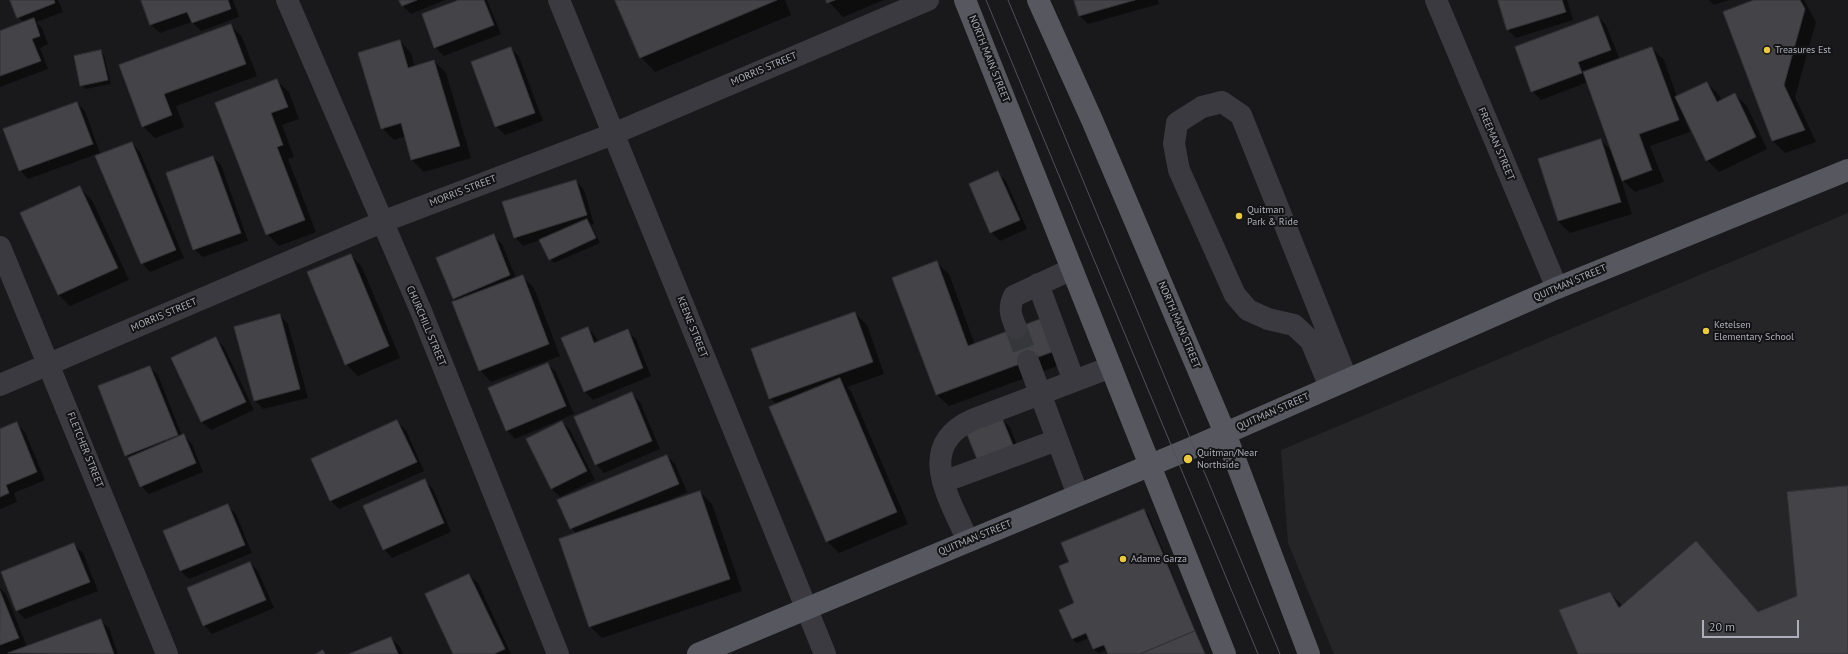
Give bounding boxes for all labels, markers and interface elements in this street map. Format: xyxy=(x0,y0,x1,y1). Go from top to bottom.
street label: NORTH MAIN STREET xyxy=(966,14,1012,104)
place label: Treasures Est xyxy=(1775,44,1831,56)
marker: Treasures Est xyxy=(1762,45,1772,55)
street label: MORRIS STREET xyxy=(729,50,799,88)
street label: FREEMAN STREET xyxy=(1475,106,1517,182)
street label: MORRIS STREET xyxy=(428,173,498,209)
place label: Quitman Park & Ride xyxy=(1247,204,1298,228)
marker: Quitman Park & Ride xyxy=(1234,211,1244,221)
street label: QUITMAN STREET xyxy=(1532,262,1608,304)
street label: NORTH MAIN STREET xyxy=(1155,280,1203,370)
street label: CHURCHILL STREET xyxy=(404,284,448,368)
street label: KEENE STREET xyxy=(674,295,710,359)
street label: MORRIS STREET xyxy=(129,296,199,334)
place label: Ketelsen Elementary School xyxy=(1714,319,1794,342)
marker: Ketelsen Elementary School xyxy=(1701,326,1711,336)
street label: QUITMAN STREET xyxy=(1235,391,1311,433)
street label: FLETCHER STREET xyxy=(64,411,106,489)
place label: Quitman/Near Northside xyxy=(1197,447,1258,470)
marker: Quitman/Near Northside xyxy=(1182,453,1194,465)
street label: QUITMAN STREET xyxy=(937,518,1013,558)
place label: Adame Garza xyxy=(1131,553,1187,565)
marker: Adame Garza xyxy=(1118,554,1128,564)
scale bar xyxy=(1704,612,1801,638)
text: 20 m xyxy=(1709,619,1735,634)

